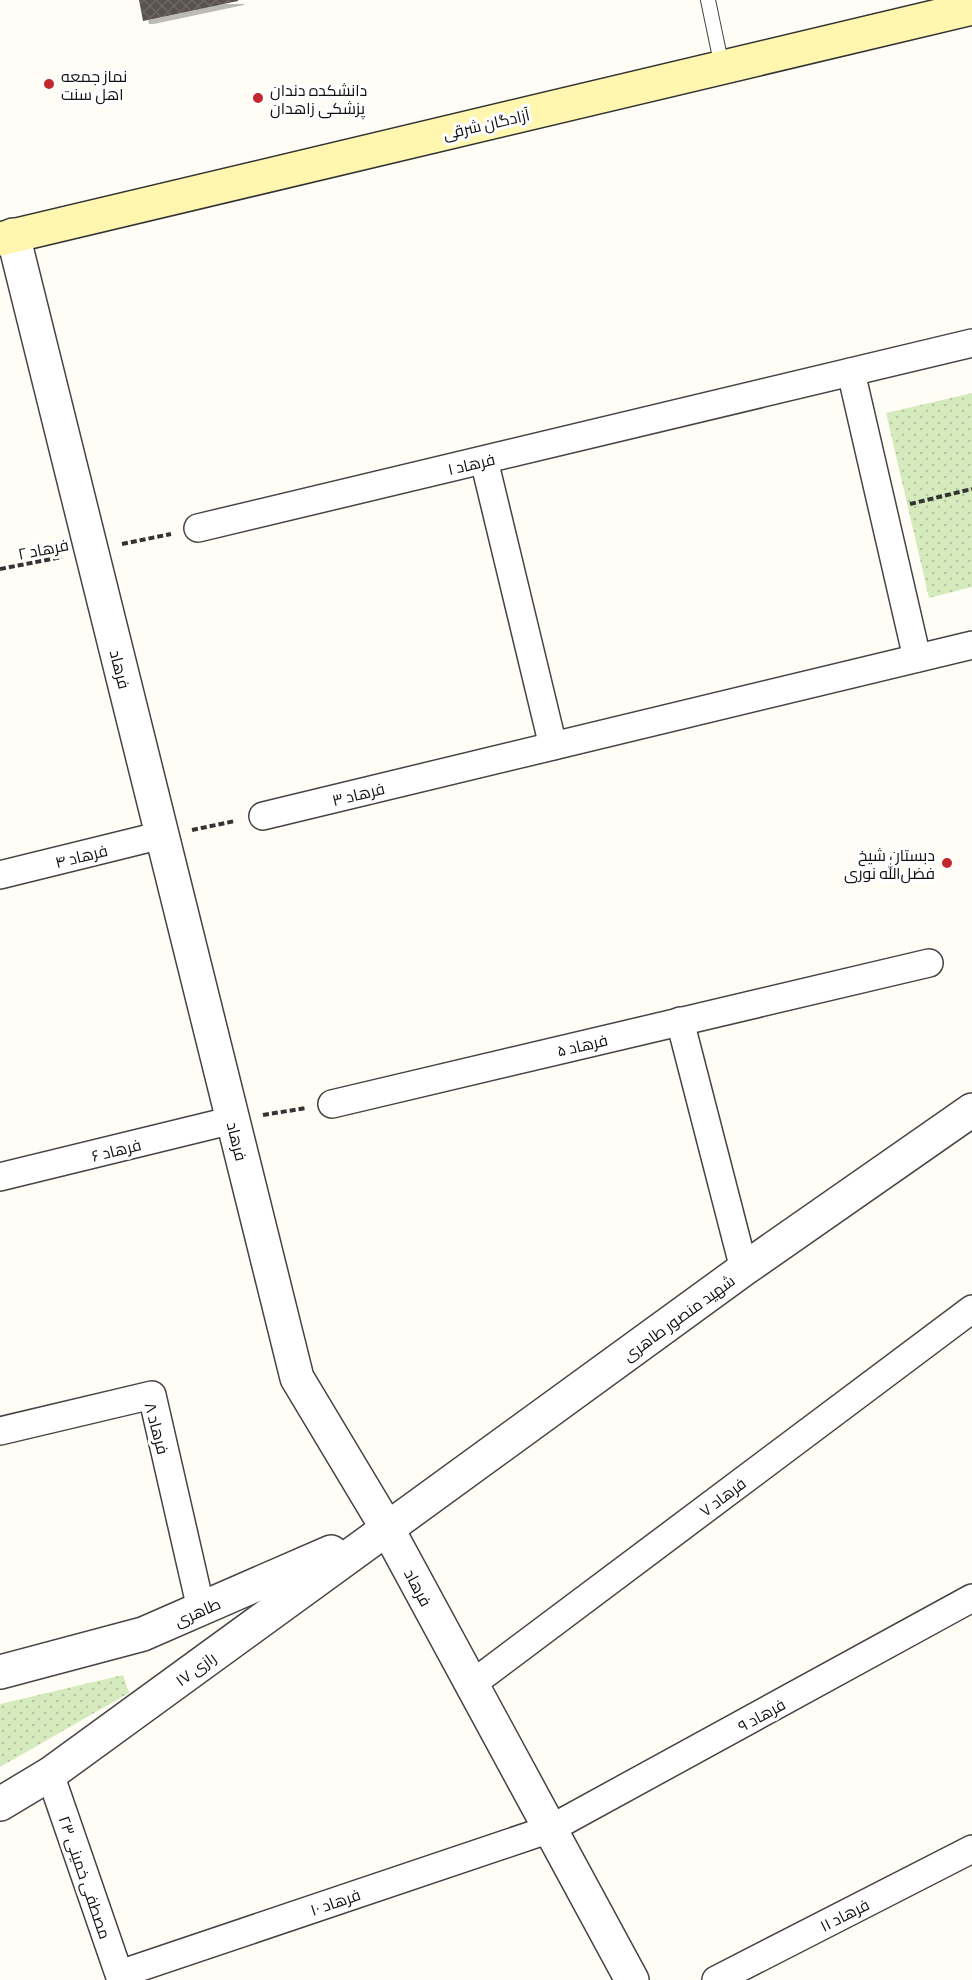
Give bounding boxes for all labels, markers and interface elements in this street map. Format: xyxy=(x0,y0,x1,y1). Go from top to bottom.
place label: نماز جمعه اهل سنت xyxy=(61,63,127,105)
marker: نماز جمعه اهل سنت xyxy=(42,77,56,91)
place label: دانشکده دندان پزشکی زاهدان xyxy=(270,77,367,120)
marker: دانشکده دندان پزشکی زاهدان xyxy=(251,91,265,105)
street label: آزادگان شرقی xyxy=(440,101,532,145)
street label: فرهاد ۱ xyxy=(445,446,497,480)
street label: فرهاد ۲ xyxy=(16,531,70,565)
street label: فرهاد xyxy=(105,647,137,691)
street label: فرهاد ۳ xyxy=(329,775,387,811)
street label: فرهاد ۴ xyxy=(52,837,110,873)
place label: دبستان شیخ فضل‌الله نوری xyxy=(844,842,935,884)
marker: دبستان شیخ فضل‌الله نوری xyxy=(940,856,954,870)
street label: فرهاد ۵ xyxy=(554,1026,610,1062)
street label: فرهاد xyxy=(222,1119,254,1163)
street label: فرهاد ۶ xyxy=(89,1131,143,1167)
street label: شهید منصور طاهری xyxy=(617,1268,739,1366)
street label: فرهاد ۸ xyxy=(140,1399,176,1457)
street label: فرهاد ۷ xyxy=(694,1471,750,1521)
street label: فرهاد xyxy=(399,1564,439,1610)
street label: طاهری xyxy=(170,1590,224,1632)
street label: رازی ۱۷ xyxy=(170,1645,220,1691)
street label: فرهاد ۹ xyxy=(733,1691,789,1737)
street label: مصطفی خمینی ۲۳ xyxy=(54,1812,118,1942)
street label: فرهاد ۱۰ xyxy=(307,1881,363,1921)
street label: فرهاد ۱۱ xyxy=(815,1891,873,1937)

